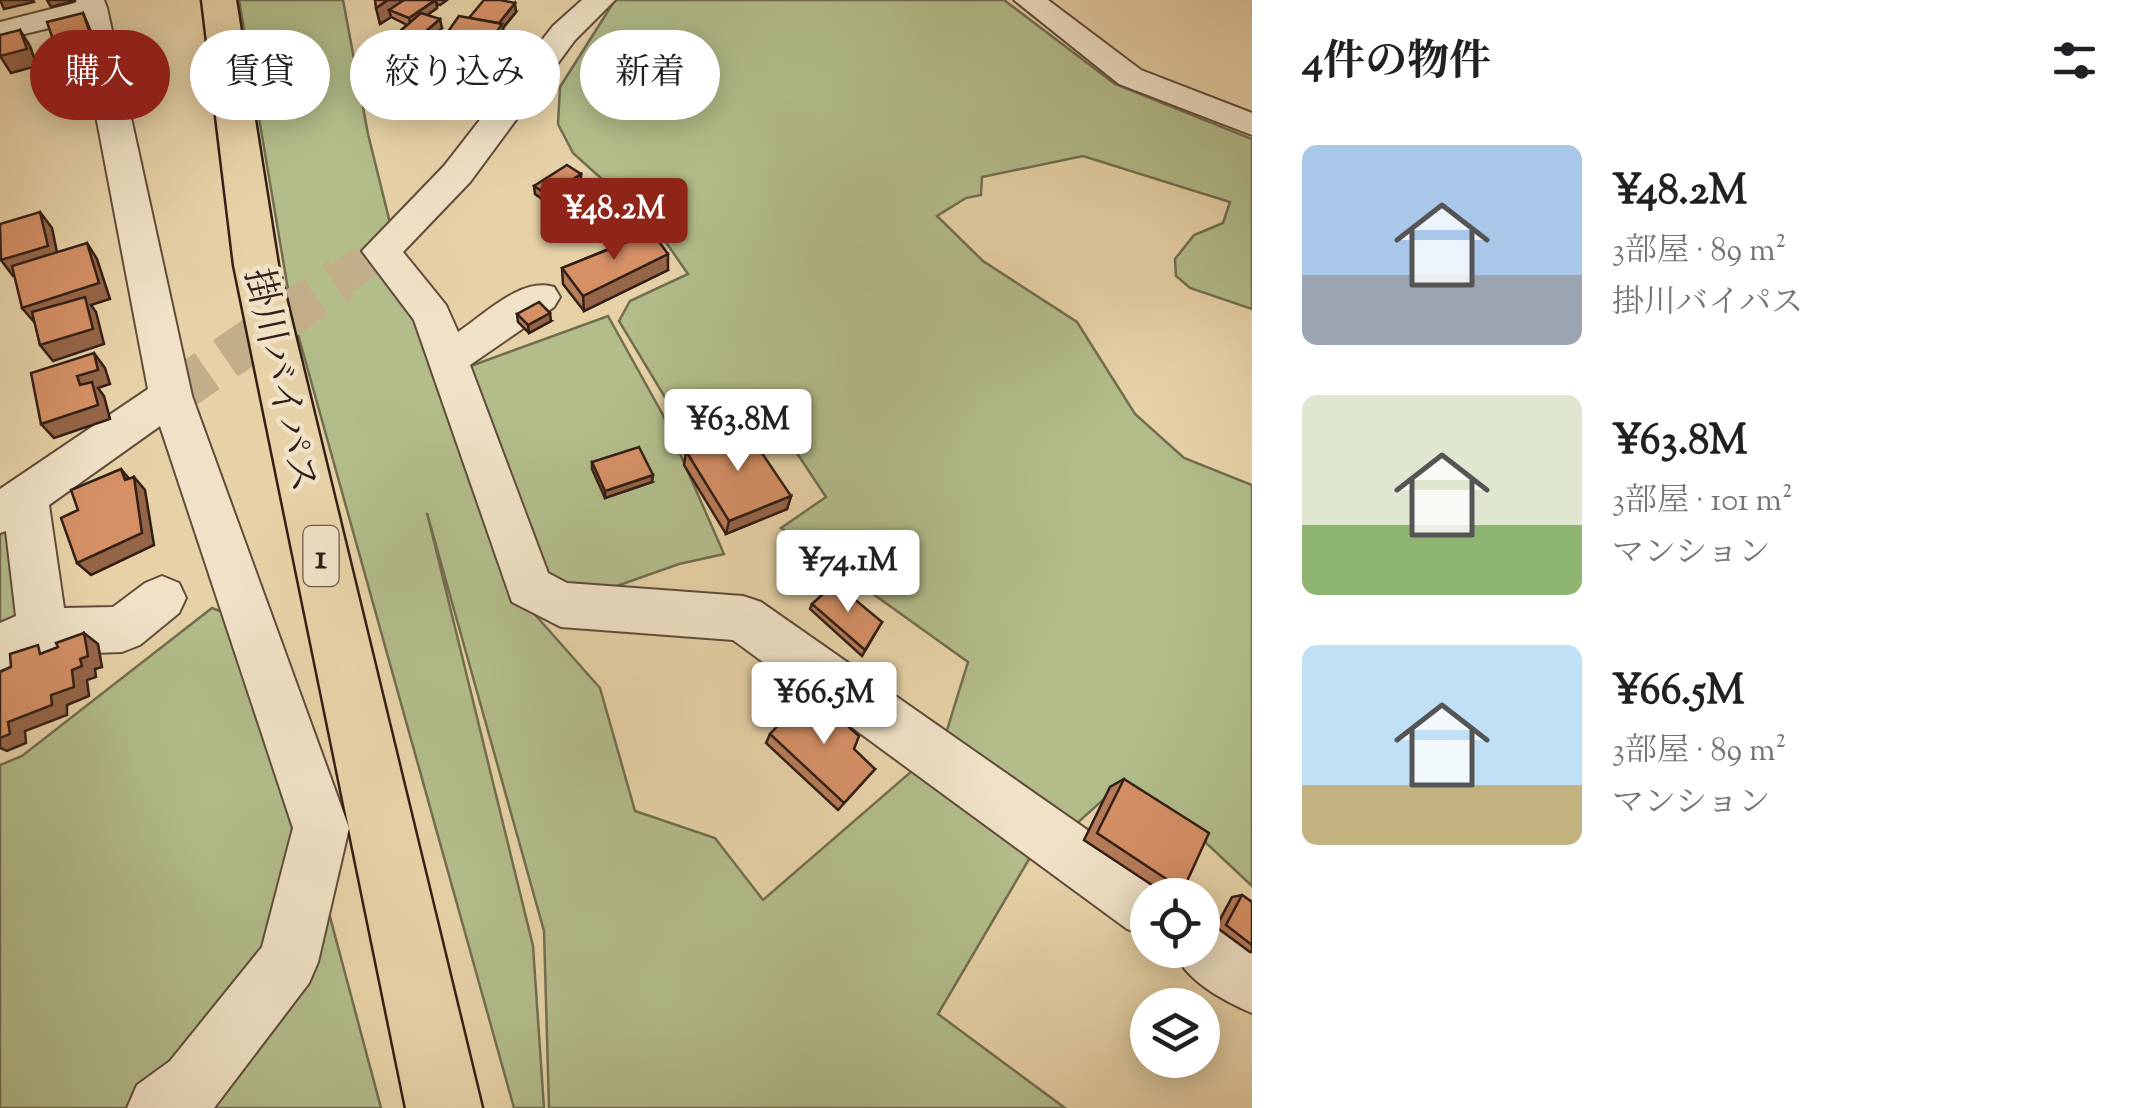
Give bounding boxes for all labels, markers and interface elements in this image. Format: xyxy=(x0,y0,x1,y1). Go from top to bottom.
chip: 購入 xyxy=(30,30,170,120)
chip: 賃貸 xyxy=(190,30,330,120)
chip: 絞り込み xyxy=(350,30,560,120)
chip: 新着 xyxy=(580,30,720,120)
icon: filters xyxy=(2047,33,2102,88)
text: 4件の物件 xyxy=(1302,34,1491,94)
text: ¥48.2M xyxy=(1612,163,1747,223)
pin: ¥48.2M xyxy=(533,178,695,263)
icon: home xyxy=(1382,185,1502,305)
text: ¥48.2M xyxy=(563,187,665,233)
text: 3部屋 · 89 m² xyxy=(1612,229,1786,275)
street label: 掛川バイパス xyxy=(228,264,328,498)
text: 掛川バイパス xyxy=(1612,281,1803,327)
pin: ¥63.8M xyxy=(657,389,819,474)
text: ¥63.8M xyxy=(686,398,790,444)
text: ¥63.8M xyxy=(1612,413,1747,473)
icon: home xyxy=(1382,435,1502,555)
text: 3部屋 · 101 m² xyxy=(1612,479,1793,525)
road number: 1 xyxy=(304,526,338,586)
pin: ¥74.1M xyxy=(767,530,929,615)
text: マンション xyxy=(1612,531,1771,577)
text: ¥74.1M xyxy=(799,539,897,585)
pin: ¥66.5M xyxy=(743,662,905,747)
text: ¥66.5M xyxy=(1612,663,1744,723)
text: ¥66.5M xyxy=(774,671,874,717)
icon: home xyxy=(1382,685,1502,805)
text: 3部屋 · 89 m² xyxy=(1612,729,1786,775)
text: マンション xyxy=(1612,781,1771,827)
map controls xyxy=(1130,878,1220,1078)
button: locate xyxy=(1130,878,1220,968)
button: layers xyxy=(1130,988,1220,1078)

